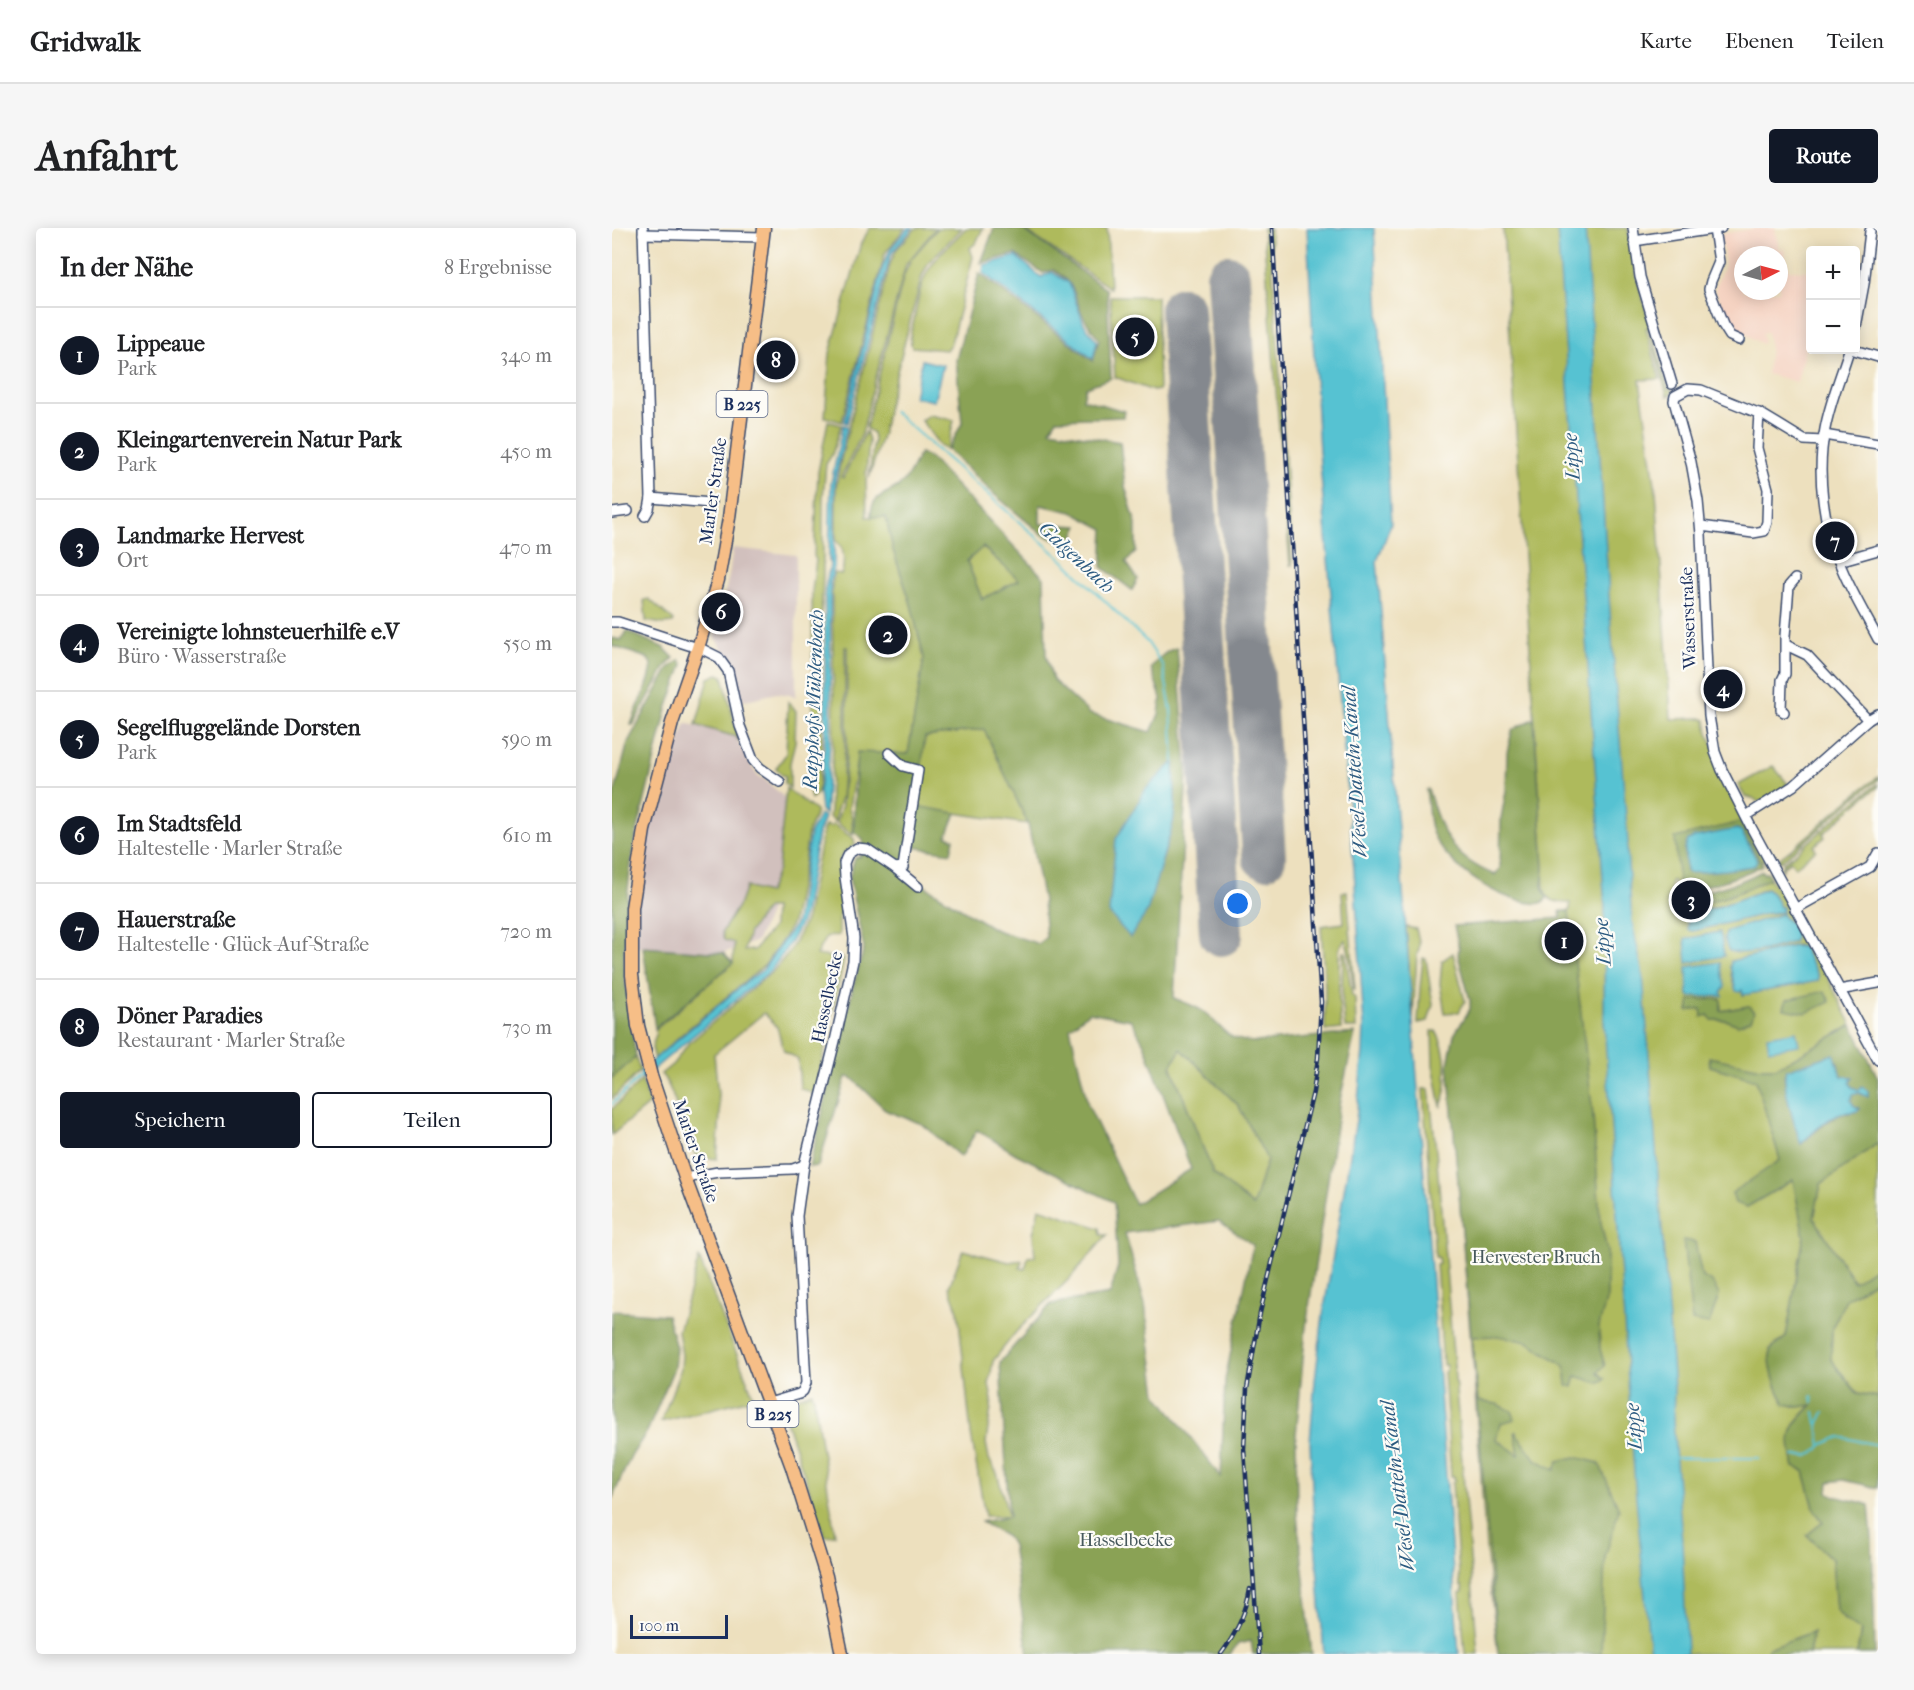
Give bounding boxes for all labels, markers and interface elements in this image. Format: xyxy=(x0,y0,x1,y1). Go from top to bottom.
text: Gridwalk xyxy=(30,25,141,58)
text: Karte xyxy=(1640,29,1692,53)
text: Ebenen xyxy=(1725,29,1794,53)
text: Teilen xyxy=(1827,29,1884,53)
button: Route xyxy=(1769,129,1878,183)
text: Anfahrt xyxy=(36,132,178,181)
north arrow xyxy=(1734,246,1788,300)
map controls xyxy=(1806,246,1860,354)
button: + xyxy=(1806,246,1860,300)
text: In der Nähe xyxy=(60,252,193,283)
text: 8 Ergebnisse xyxy=(444,256,552,279)
button: − xyxy=(1806,300,1860,354)
pin: 5 xyxy=(1116,314,1154,360)
text: Lippeaue xyxy=(117,331,205,357)
pin: 8 xyxy=(756,338,796,382)
text: 1 xyxy=(76,344,83,367)
text: 340 m xyxy=(500,344,552,367)
text: Park xyxy=(117,357,157,380)
road number: B 225 xyxy=(716,391,768,417)
text: Kleingartenverein Natur Park xyxy=(117,427,402,453)
water label: Lippe xyxy=(1558,432,1585,483)
street label: Marler Straße xyxy=(696,436,731,546)
text: 2 xyxy=(74,440,85,463)
text: 450 m xyxy=(500,440,552,463)
text: Park xyxy=(117,453,157,476)
water label: Galgenbach xyxy=(1034,517,1119,598)
pin: 7 xyxy=(1816,518,1854,564)
text: Landmarke Hervest xyxy=(117,523,304,549)
text: 3 xyxy=(75,536,84,559)
text: 470 m xyxy=(499,536,552,559)
text: Ort xyxy=(117,549,149,572)
street label: Wasserstraße xyxy=(1676,566,1701,671)
pin: 6 xyxy=(702,590,740,634)
water label: Rapphofs Mühlenbach xyxy=(799,609,828,793)
pin: 2 xyxy=(868,612,908,658)
text: Vereinigte lohnsteuerhilfe e.V xyxy=(117,619,399,645)
text: 4 xyxy=(74,632,85,655)
text: 550 m xyxy=(503,632,552,655)
text: Büro · Wasserstraße xyxy=(117,645,286,668)
pin: 4 xyxy=(1704,666,1742,712)
water label: Wesel-Datteln-Kanal xyxy=(1337,684,1372,858)
text: Segelfluggelände Dorsten xyxy=(117,715,360,741)
text: 5 xyxy=(75,728,84,751)
text: 590 m xyxy=(501,728,552,751)
text: Park xyxy=(117,741,157,764)
text: Im Stadtsfeld xyxy=(117,811,242,837)
text: 6 xyxy=(74,824,85,847)
text: 610 m xyxy=(502,824,552,847)
text: Haltestelle · Marler Straße xyxy=(117,837,342,860)
pin: 3 xyxy=(1672,878,1710,922)
your location xyxy=(1223,889,1252,918)
text: Hauerstraße xyxy=(117,907,236,933)
water label: Lippe xyxy=(1589,917,1616,968)
pin: 1 xyxy=(1544,918,1584,964)
text: 7 xyxy=(75,920,84,943)
text: 720 m xyxy=(500,920,552,943)
text: Haltestelle · Glück-Auf-Straße xyxy=(117,933,369,956)
street label: Hasselbecke xyxy=(807,949,848,1045)
text: Döner Paradies xyxy=(117,1003,263,1029)
text: 8 xyxy=(74,1016,85,1039)
text: 730 m xyxy=(502,1016,552,1039)
text: Restaurant · Marler Straße xyxy=(117,1029,345,1052)
button: Speichern xyxy=(60,1092,300,1148)
button: Teilen xyxy=(312,1092,552,1148)
street label: Marler Straße xyxy=(668,1097,723,1206)
park label: Hervester Bruch xyxy=(1471,1247,1601,1268)
water label: Wesel-Datteln-Kanal xyxy=(1375,1397,1419,1572)
road number: B 225 xyxy=(748,1401,798,1427)
water label: Lippe xyxy=(1620,1402,1647,1453)
park label: Hasselbecke xyxy=(1079,1530,1173,1551)
scale bar xyxy=(630,1612,728,1640)
text: 100 m xyxy=(639,1616,679,1635)

